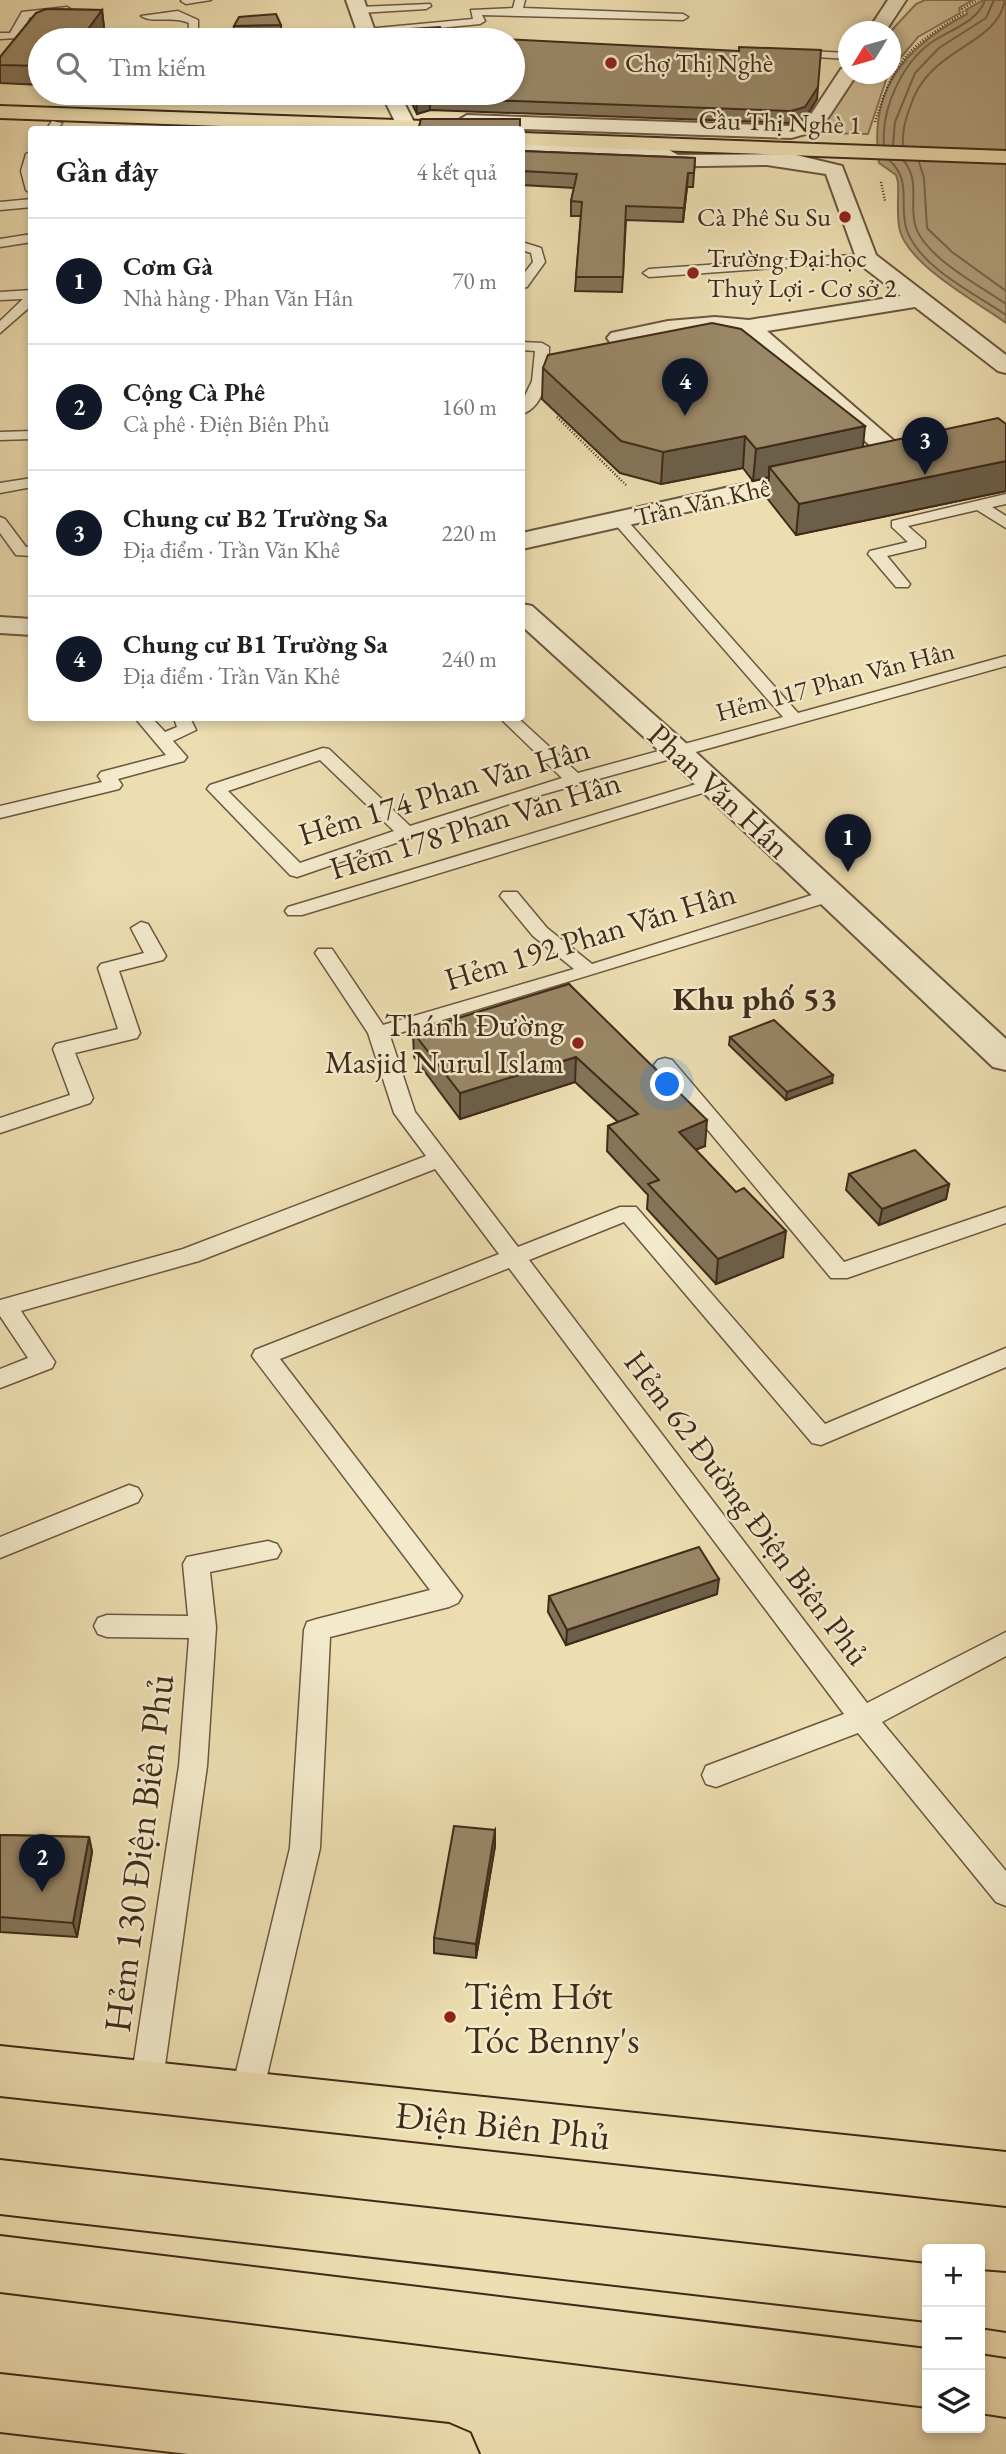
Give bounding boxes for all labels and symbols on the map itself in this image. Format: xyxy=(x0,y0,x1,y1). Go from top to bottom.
north arrow xyxy=(838,21,901,84)
place label: Chợ Thị Nghè xyxy=(625,46,773,80)
marker: Chợ Thị Nghè xyxy=(603,55,619,71)
street label: Cầu Thị Nghè 1 xyxy=(698,102,862,142)
place label: Cà Phê Su Su xyxy=(697,200,831,234)
marker: Cà Phê Su Su xyxy=(837,209,853,225)
place label: Trường Đại học Thuỷ Lợi - Cơ sở 2 xyxy=(707,241,897,305)
marker: Trường Đại học Thuỷ Lợi - Cơ sở 2 xyxy=(685,265,701,281)
pin: 4 xyxy=(662,358,708,416)
pin: 3 xyxy=(902,417,948,475)
street label: Trần Văn Khê xyxy=(631,470,773,534)
street label: Hẻm 117 Phan Văn Hân xyxy=(712,633,958,729)
street label: Phan Văn Hân xyxy=(639,714,799,868)
street label: Hẻm 174 Phan Văn Hân xyxy=(293,727,595,855)
street label: Hẻm 178 Phan Văn Hân xyxy=(324,761,626,889)
pin: 1 xyxy=(825,814,871,872)
street label: Hẻm 192 Phan Văn Hân xyxy=(439,872,741,1000)
district label: Khu phố 53 xyxy=(672,977,838,1020)
place label: Thánh Đường Masjid Nurul Islam xyxy=(325,1004,565,1083)
marker: Thánh Đường Masjid Nurul Islam xyxy=(570,1035,586,1051)
your location xyxy=(650,1067,684,1101)
street label: Hẻm 62 Đường Điện Biên Phủ xyxy=(615,1342,879,1674)
street label: Hẻm 130 Điện Biên Phủ xyxy=(92,1671,184,2035)
pin: 2 xyxy=(19,1834,65,1892)
place label: Tiệm Hớt Tóc Benny's xyxy=(464,1971,640,2064)
marker: Tiệm Hớt Tóc Benny's xyxy=(442,2009,458,2025)
street label: Điện Biên Phủ xyxy=(393,2089,613,2161)

